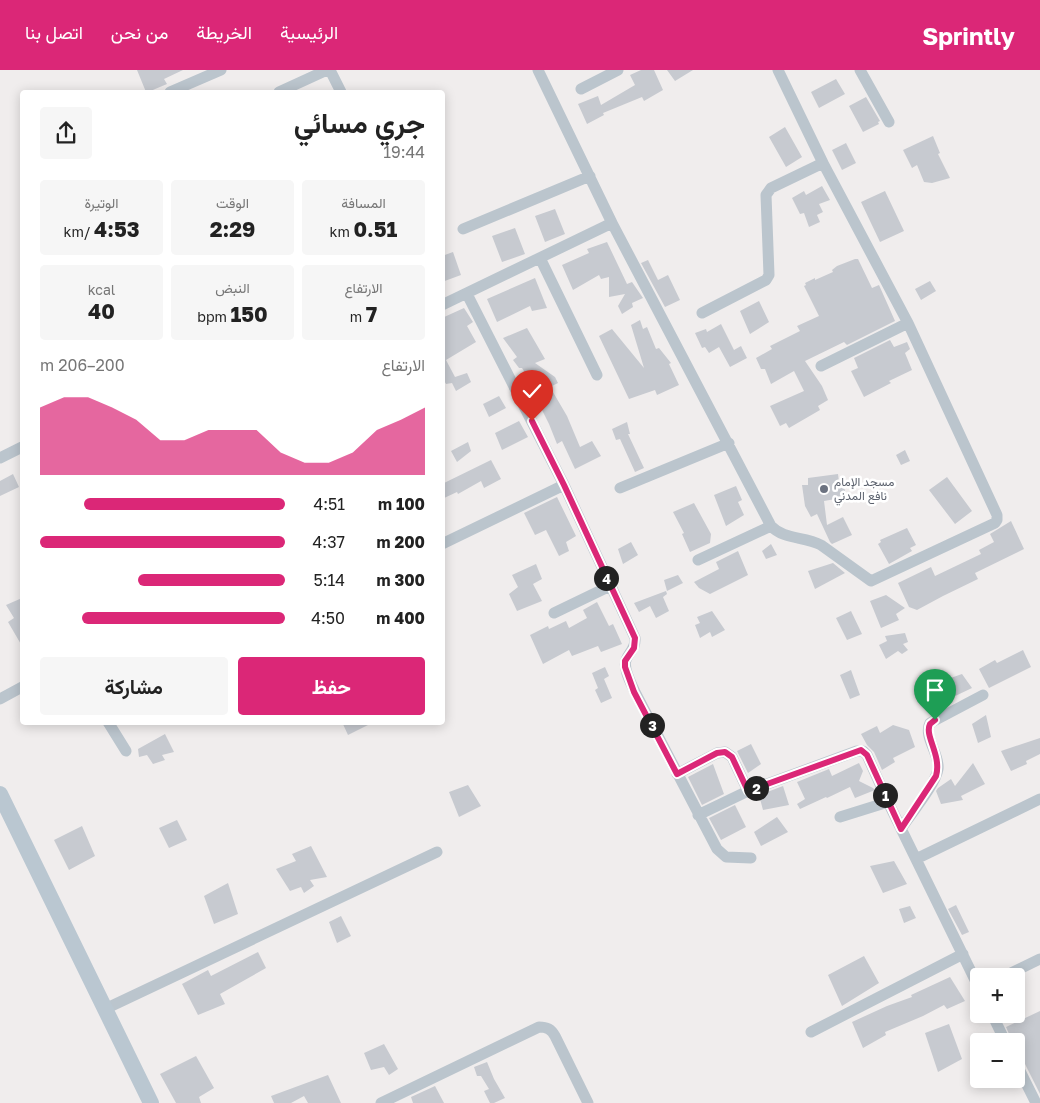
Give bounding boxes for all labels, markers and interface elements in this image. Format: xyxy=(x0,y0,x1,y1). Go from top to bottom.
text: اتصل بنا xyxy=(25,21,83,43)
text: من نحن xyxy=(111,21,168,43)
text: الخريطة xyxy=(196,21,252,43)
text: الرئيسية xyxy=(280,21,338,43)
text: Sprintly xyxy=(922,21,1015,50)
text: جري مسائي xyxy=(294,106,425,139)
button: share xyxy=(40,107,92,159)
text: 19:44 xyxy=(383,142,425,162)
text: الوتيرة xyxy=(84,194,119,211)
text: الوقت xyxy=(216,194,249,211)
text: المسافة xyxy=(341,194,386,211)
text: 4:53 xyxy=(94,216,140,242)
text: 2:29 xyxy=(210,216,255,242)
text: 0.51 xyxy=(353,216,397,242)
text: /km xyxy=(63,223,94,240)
text: km xyxy=(330,223,353,240)
text: النبض xyxy=(215,279,250,296)
text: الارتفاع xyxy=(345,279,383,296)
text: kcal xyxy=(88,281,115,298)
text: 40 xyxy=(88,298,115,324)
text: 150 xyxy=(230,301,268,327)
text: 7 xyxy=(366,301,377,327)
text: bpm xyxy=(197,308,230,325)
text: m xyxy=(350,308,366,325)
text: 200–206 m xyxy=(40,355,125,375)
text: الارتفاع xyxy=(382,355,425,375)
pin xyxy=(511,370,553,421)
icon: check xyxy=(518,377,546,405)
place label: مسجد الإمام نافع المدني xyxy=(834,474,894,506)
marker: مسجد الإمام نافع المدني xyxy=(818,483,830,495)
text: 4:51 xyxy=(313,494,345,514)
text: 100 m xyxy=(378,494,425,514)
text: 4:37 xyxy=(313,532,345,552)
text: 200 m xyxy=(376,532,425,552)
pin: 4 xyxy=(594,566,618,590)
text: 5:14 xyxy=(313,570,345,590)
text: 300 m xyxy=(376,570,425,590)
text: 4 xyxy=(602,570,611,587)
text: 4:50 xyxy=(311,608,345,628)
text: 400 m xyxy=(376,608,425,628)
button: مشاركة xyxy=(40,657,228,715)
button: حفظ xyxy=(238,657,425,715)
pin xyxy=(914,669,956,720)
icon: arrive xyxy=(921,676,949,704)
pin: 3 xyxy=(640,712,664,738)
text: 3 xyxy=(648,717,657,734)
pin: 2 xyxy=(744,776,768,800)
text: 2 xyxy=(752,780,761,797)
pin: 1 xyxy=(872,782,898,808)
text: 1 xyxy=(882,787,889,804)
map controls xyxy=(970,968,1025,1088)
button: + xyxy=(970,968,1025,1023)
button: − xyxy=(970,1033,1025,1088)

